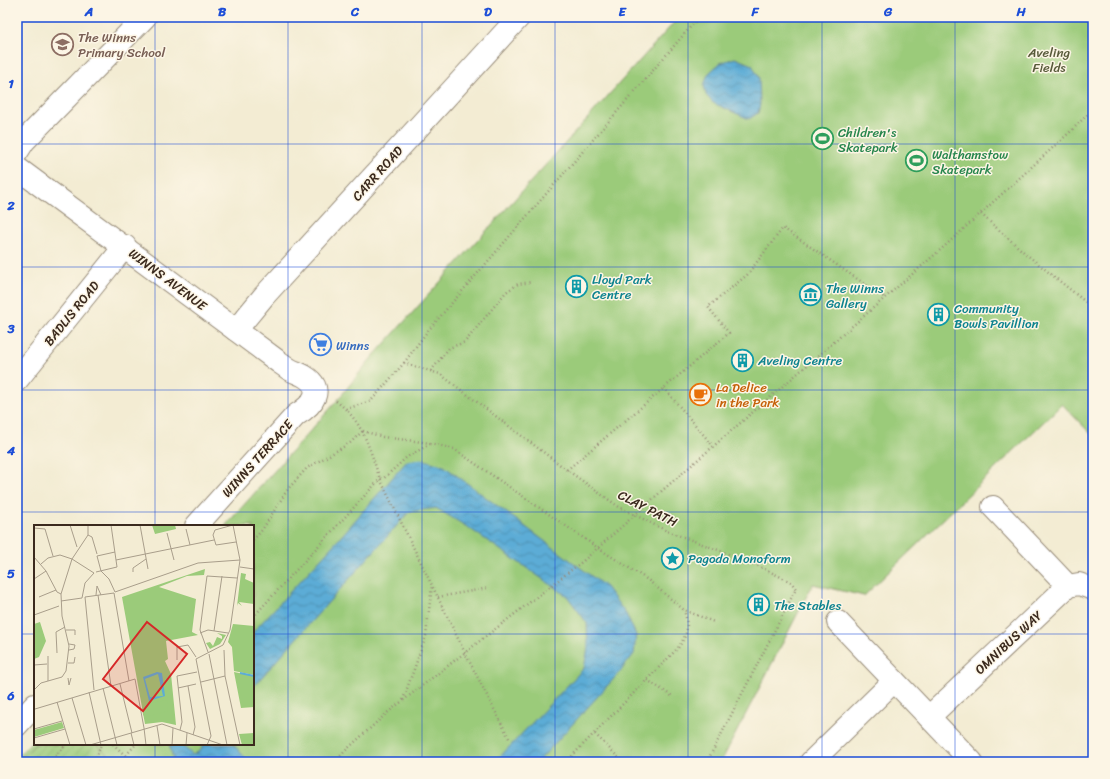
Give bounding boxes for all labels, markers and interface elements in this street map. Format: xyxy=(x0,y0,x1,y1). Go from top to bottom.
text: A xyxy=(84,0,93,23)
text: B xyxy=(218,0,227,23)
text: C xyxy=(350,0,360,23)
text: D xyxy=(484,0,492,23)
text: E xyxy=(618,0,627,23)
text: F xyxy=(750,0,759,23)
text: G xyxy=(883,0,893,23)
text: H xyxy=(1015,0,1026,23)
place label: The Winns Primary School xyxy=(78,26,165,64)
school or university icon: The Winns Primary School xyxy=(50,31,76,57)
park label: Aveling Fields xyxy=(1027,41,1071,79)
text: 1 xyxy=(8,72,14,95)
place label: Children's Skatepark xyxy=(838,121,898,159)
sports icon: Children's Skatepark xyxy=(810,126,836,152)
street label: CARR ROAD xyxy=(346,140,409,206)
place label: Walthamstow Skatepark xyxy=(932,143,1009,181)
sports icon: Walthamstow Skatepark xyxy=(904,148,930,174)
text: 2 xyxy=(6,194,15,217)
street label: WINNS AVENUE xyxy=(124,242,213,317)
place label: Lloyd Park Centre xyxy=(592,268,652,306)
building icon: Lloyd Park Centre xyxy=(563,273,589,299)
street label: BADLIS ROAD xyxy=(38,275,105,351)
place label: The Winns Gallery xyxy=(826,277,885,315)
museum icon: The Winns Gallery xyxy=(797,282,823,308)
place label: Community Bowls Pavillion xyxy=(954,297,1039,335)
building icon: Community Bowls Pavillion xyxy=(925,302,951,328)
text: 3 xyxy=(6,317,15,340)
supermarket icon: Winns xyxy=(307,332,333,358)
place label: Winns xyxy=(336,334,370,357)
building icon: Aveling Centre xyxy=(730,347,756,373)
place label: Aveling Centre xyxy=(757,349,843,372)
place label: La Delice in the Park xyxy=(716,376,779,414)
cafe icon: La Delice in the Park xyxy=(688,381,714,407)
street label: WINNS TERRACE xyxy=(216,413,299,503)
text: 4 xyxy=(6,439,16,462)
street label: CLAY PATH xyxy=(614,484,682,533)
inset map xyxy=(34,525,254,745)
place icon: Pagoda Monoform xyxy=(660,545,686,571)
place label: Pagoda Monoform xyxy=(688,547,791,570)
text: 5 xyxy=(7,562,15,585)
building icon: The Stables xyxy=(746,592,772,618)
place label: The Stables xyxy=(774,594,841,617)
street label: OMNIBUS WAY xyxy=(969,604,1048,680)
text: 6 xyxy=(6,684,15,707)

